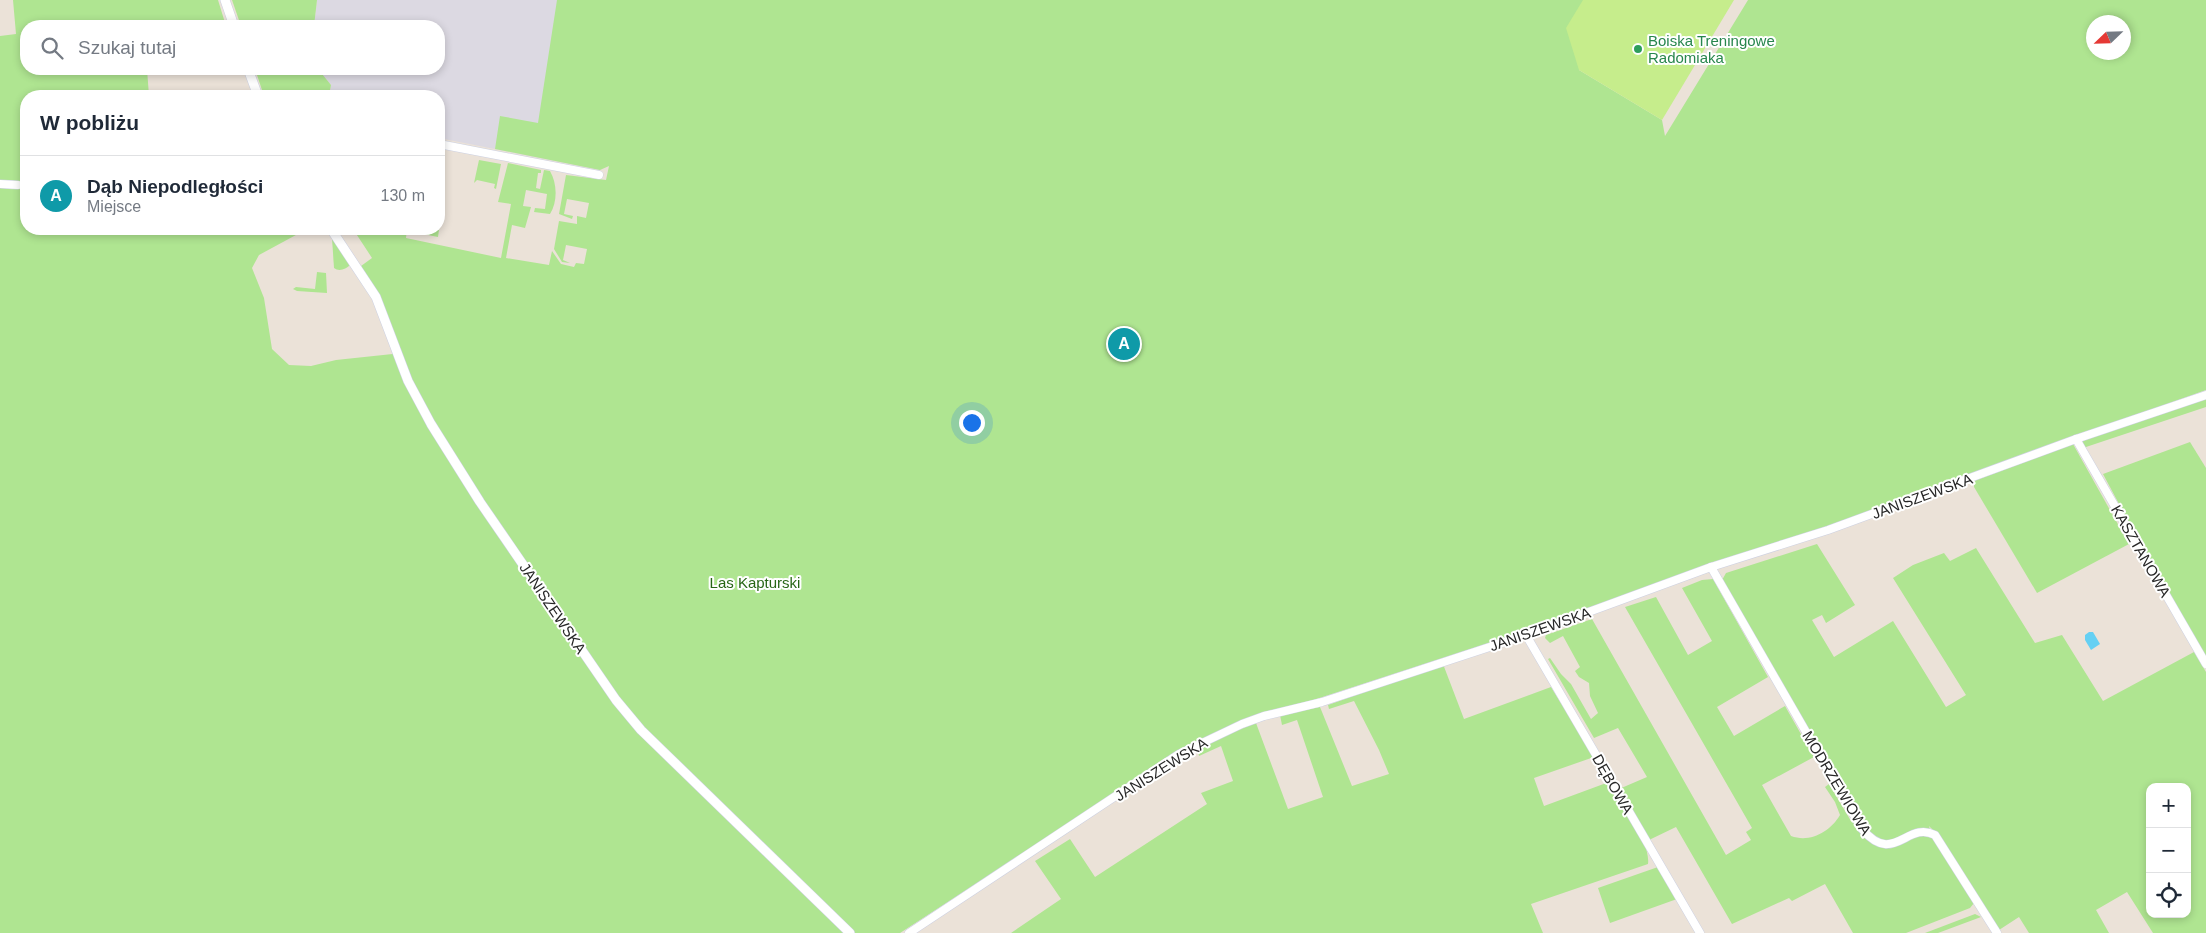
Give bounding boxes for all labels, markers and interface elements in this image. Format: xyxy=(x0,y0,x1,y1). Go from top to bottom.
north arrow xyxy=(2086,15,2131,60)
search box xyxy=(20,20,445,75)
place label: Boiska Treningowe Radomiaka xyxy=(1648,32,1775,66)
icon: search xyxy=(38,34,66,62)
text: Szukaj tutaj xyxy=(78,37,176,58)
marker: Boiska Treningowe Radomiaka xyxy=(1632,43,1644,55)
text: W pobliżu xyxy=(40,111,139,134)
text: Dąb Niepodległości xyxy=(87,176,263,197)
text: A xyxy=(50,187,62,204)
text: 130 m xyxy=(381,187,425,204)
text: Miejsce xyxy=(87,198,141,215)
pin: A xyxy=(1108,325,1140,363)
your location xyxy=(959,410,985,436)
street label: JANISZEWSKA xyxy=(1869,470,1975,522)
street label: KASZTANOWA xyxy=(2108,502,2174,600)
street label: JANISZEWSKA xyxy=(516,559,590,657)
park label: Las Kapturski xyxy=(710,574,800,591)
street label: JANISZEWSKA xyxy=(1487,604,1593,654)
street label: MODRZEWIOWA xyxy=(1799,728,1875,838)
street label: JANISZEWSKA xyxy=(1112,734,1210,804)
street label: DĘBOWA xyxy=(1589,751,1637,817)
map controls xyxy=(2146,783,2191,918)
button: + xyxy=(2146,783,2191,828)
button: − xyxy=(2146,828,2191,873)
button: locate xyxy=(2146,873,2191,918)

